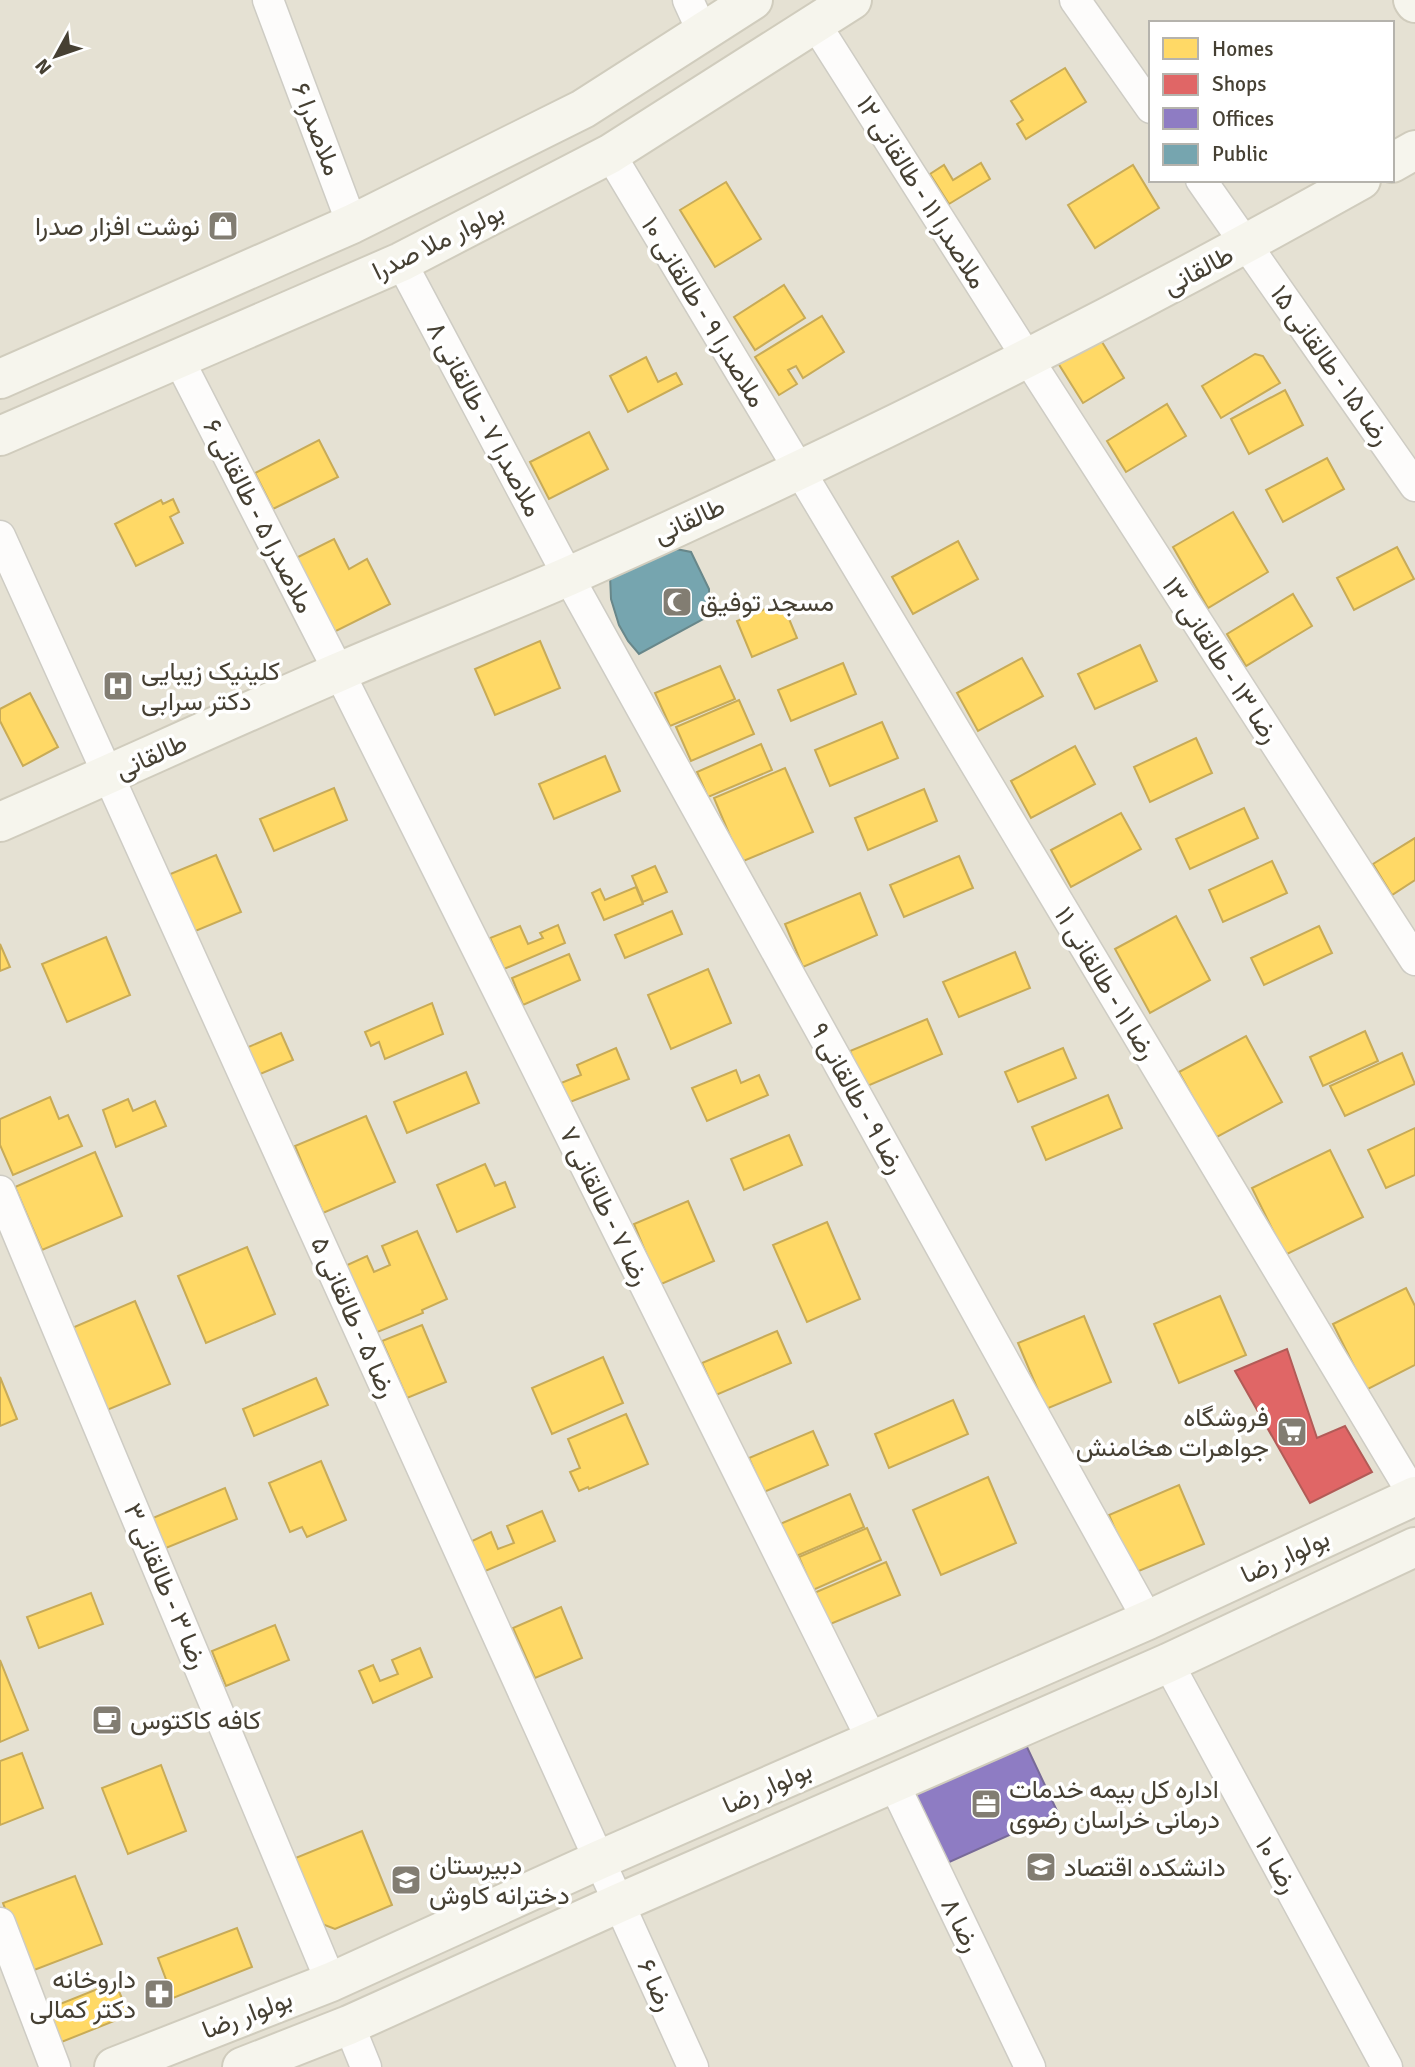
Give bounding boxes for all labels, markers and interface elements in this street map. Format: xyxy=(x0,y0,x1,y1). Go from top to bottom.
north arrow xyxy=(21,21,91,91)
legend xyxy=(1149,21,1394,182)
text: Homes xyxy=(1212,36,1274,62)
text: N xyxy=(30,54,57,79)
text: Shops xyxy=(1212,71,1266,97)
street label: ملاصدرا ۶ xyxy=(284,79,348,180)
street label: ملاصدرا ۱۱ - طالقانی ۱۲ xyxy=(849,90,993,295)
text: Offices xyxy=(1212,106,1274,132)
text: Public xyxy=(1212,141,1268,167)
street label: بولوار ملا صدرا xyxy=(367,196,510,288)
shop icon: نوشت افزار صدرا xyxy=(206,209,240,243)
place label: نوشت افزار صدرا xyxy=(35,211,200,243)
street label: ملاصدرا ۹ - طالقانی ۱۰ xyxy=(634,211,773,414)
street label: طالقانی xyxy=(1158,239,1239,303)
street label: رضا ۱۵ - طالقانی ۱۵ xyxy=(1263,279,1397,452)
street label: ملاصدرا ۷ - طالقانی ۸ xyxy=(419,317,549,522)
street label: ملاصدرا ۵ - طالقانی ۶ xyxy=(195,414,321,619)
street label: طالقانی xyxy=(649,491,730,551)
street label: رضا ۱۳ - طالقانی ۱۳ xyxy=(1154,571,1286,750)
mosque icon: مسجد توفیق xyxy=(660,585,694,619)
place label: مسجد توفیق xyxy=(700,587,834,619)
place label: کلینیک زیبایی دکتر سرابی xyxy=(141,656,280,718)
hospital icon: کلینیک زیبایی دکتر سرابی xyxy=(101,669,135,703)
street label: طالقانی xyxy=(111,727,192,787)
street label: رضا ۱۱ - طالقانی ۱۱ xyxy=(1047,901,1163,1066)
street label: رضا ۹ - طالقانی ۹ xyxy=(802,1017,912,1180)
street label: رضا ۷ - طالقانی ۷ xyxy=(552,1122,656,1291)
street label: رضا ۵ - طالقانی ۵ xyxy=(303,1232,403,1403)
place label: فروشگاه جواهرات هخامنش xyxy=(1076,1402,1269,1464)
supermarket icon: فروشگاه جواهرات هخامنش xyxy=(1275,1415,1309,1449)
street label: رضا ۳ - طالقانی ۳ xyxy=(116,1499,214,1674)
street label: بولوار رضا xyxy=(1236,1522,1335,1591)
cafe icon: کافه کاکتوس xyxy=(90,1703,124,1737)
place label: کافه کاکتوس xyxy=(130,1705,261,1737)
street label: بولوار رضا xyxy=(718,1754,817,1822)
place label: اداره کل بیمه خدمات درمانی خراسان رضوی xyxy=(1009,1774,1220,1836)
office icon: اداره کل بیمه خدمات درمانی خراسان رضوی xyxy=(969,1787,1003,1821)
street label: رضا ۱۰ xyxy=(1248,1832,1305,1899)
place label: دبیرستان دخترانه کاوش xyxy=(429,1850,570,1912)
school or university icon: دانشکده اقتصاد xyxy=(1024,1850,1058,1884)
place label: دانشکده اقتصاد xyxy=(1064,1852,1226,1884)
school or university icon: دبیرستان دخترانه کاوش xyxy=(389,1863,423,1897)
street label: رضا ۸ xyxy=(933,1893,987,1958)
street label: رضا ۶ xyxy=(630,1954,681,2016)
place label: داروخانه دکتر کمالی xyxy=(30,1964,136,2026)
pharmacy icon: داروخانه دکتر کمالی xyxy=(142,1977,176,2011)
street label: بولوار رضا xyxy=(198,1983,297,2047)

